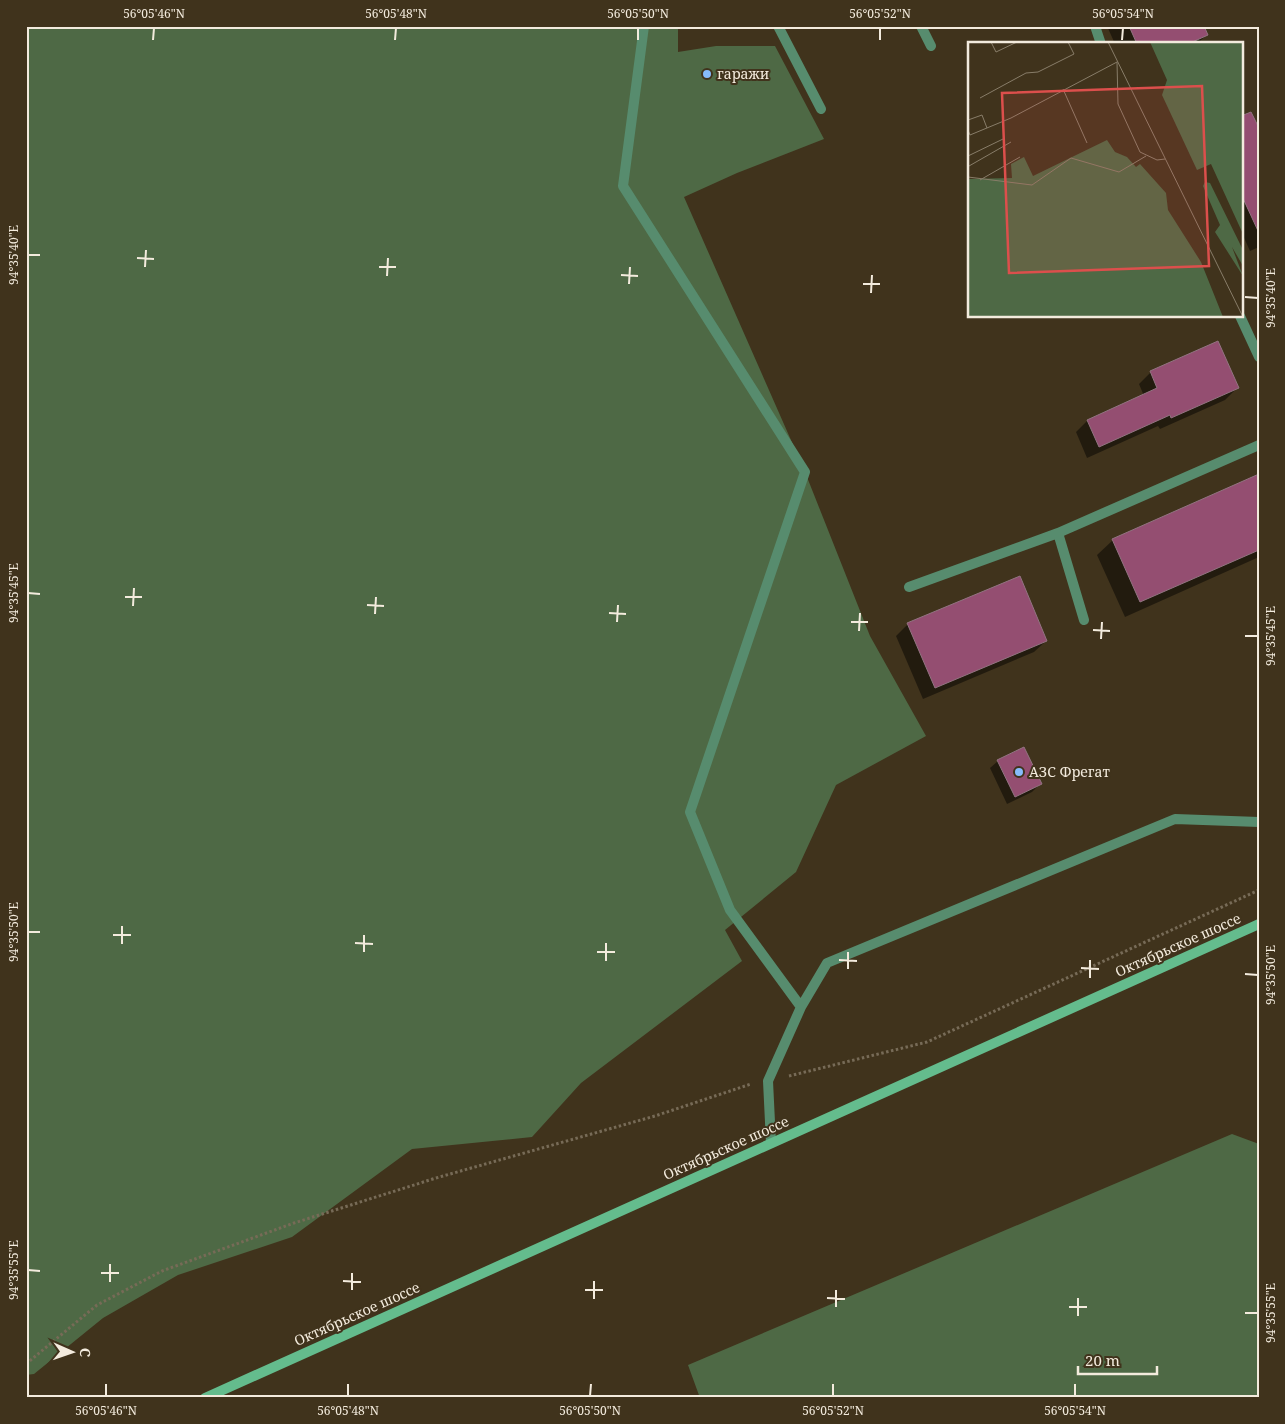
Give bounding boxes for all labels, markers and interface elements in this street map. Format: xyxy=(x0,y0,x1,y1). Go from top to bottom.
text: 56°05'46"N xyxy=(123,5,185,22)
text: 56°05'48"N xyxy=(365,5,427,22)
text: 56°05'50"N xyxy=(607,5,669,22)
text: 56°05'52"N xyxy=(849,5,911,22)
text: 56°05'54"N xyxy=(1092,5,1154,22)
inset map xyxy=(968,42,1242,318)
place label: гаражи xyxy=(717,64,769,83)
marker: гаражи xyxy=(701,68,713,80)
text: 94°35'40"E xyxy=(5,225,22,285)
text: 94°35'40"E xyxy=(1262,268,1279,328)
text: 94°35'45"E xyxy=(5,563,22,623)
text: 94°35'45"E xyxy=(1262,606,1279,666)
place label: АЗС Фрегат xyxy=(1029,762,1110,781)
marker: АЗС Фрегат xyxy=(1013,766,1025,778)
text: 94°35'50"E xyxy=(5,902,22,962)
street label: Октябрьское шоссе xyxy=(1112,908,1244,981)
text: 94°35'50"E xyxy=(1262,945,1279,1005)
street label: Октябрьское шоссе xyxy=(660,1111,792,1184)
text: 94°35'55"E xyxy=(5,1240,22,1300)
street label: Октябрьское шоссе xyxy=(291,1277,423,1350)
text: 94°35'55"E xyxy=(1262,1283,1279,1343)
north arrow xyxy=(48,1326,98,1376)
scale bar xyxy=(1078,1344,1156,1376)
text: С xyxy=(76,1348,95,1357)
text: 20 m xyxy=(1085,1350,1120,1370)
text: 56°05'46"N xyxy=(75,1402,137,1419)
text: 56°05'48"N xyxy=(317,1402,379,1419)
text: 56°05'50"N xyxy=(559,1402,621,1419)
text: 56°05'52"N xyxy=(802,1402,864,1419)
text: 56°05'54"N xyxy=(1044,1402,1106,1419)

